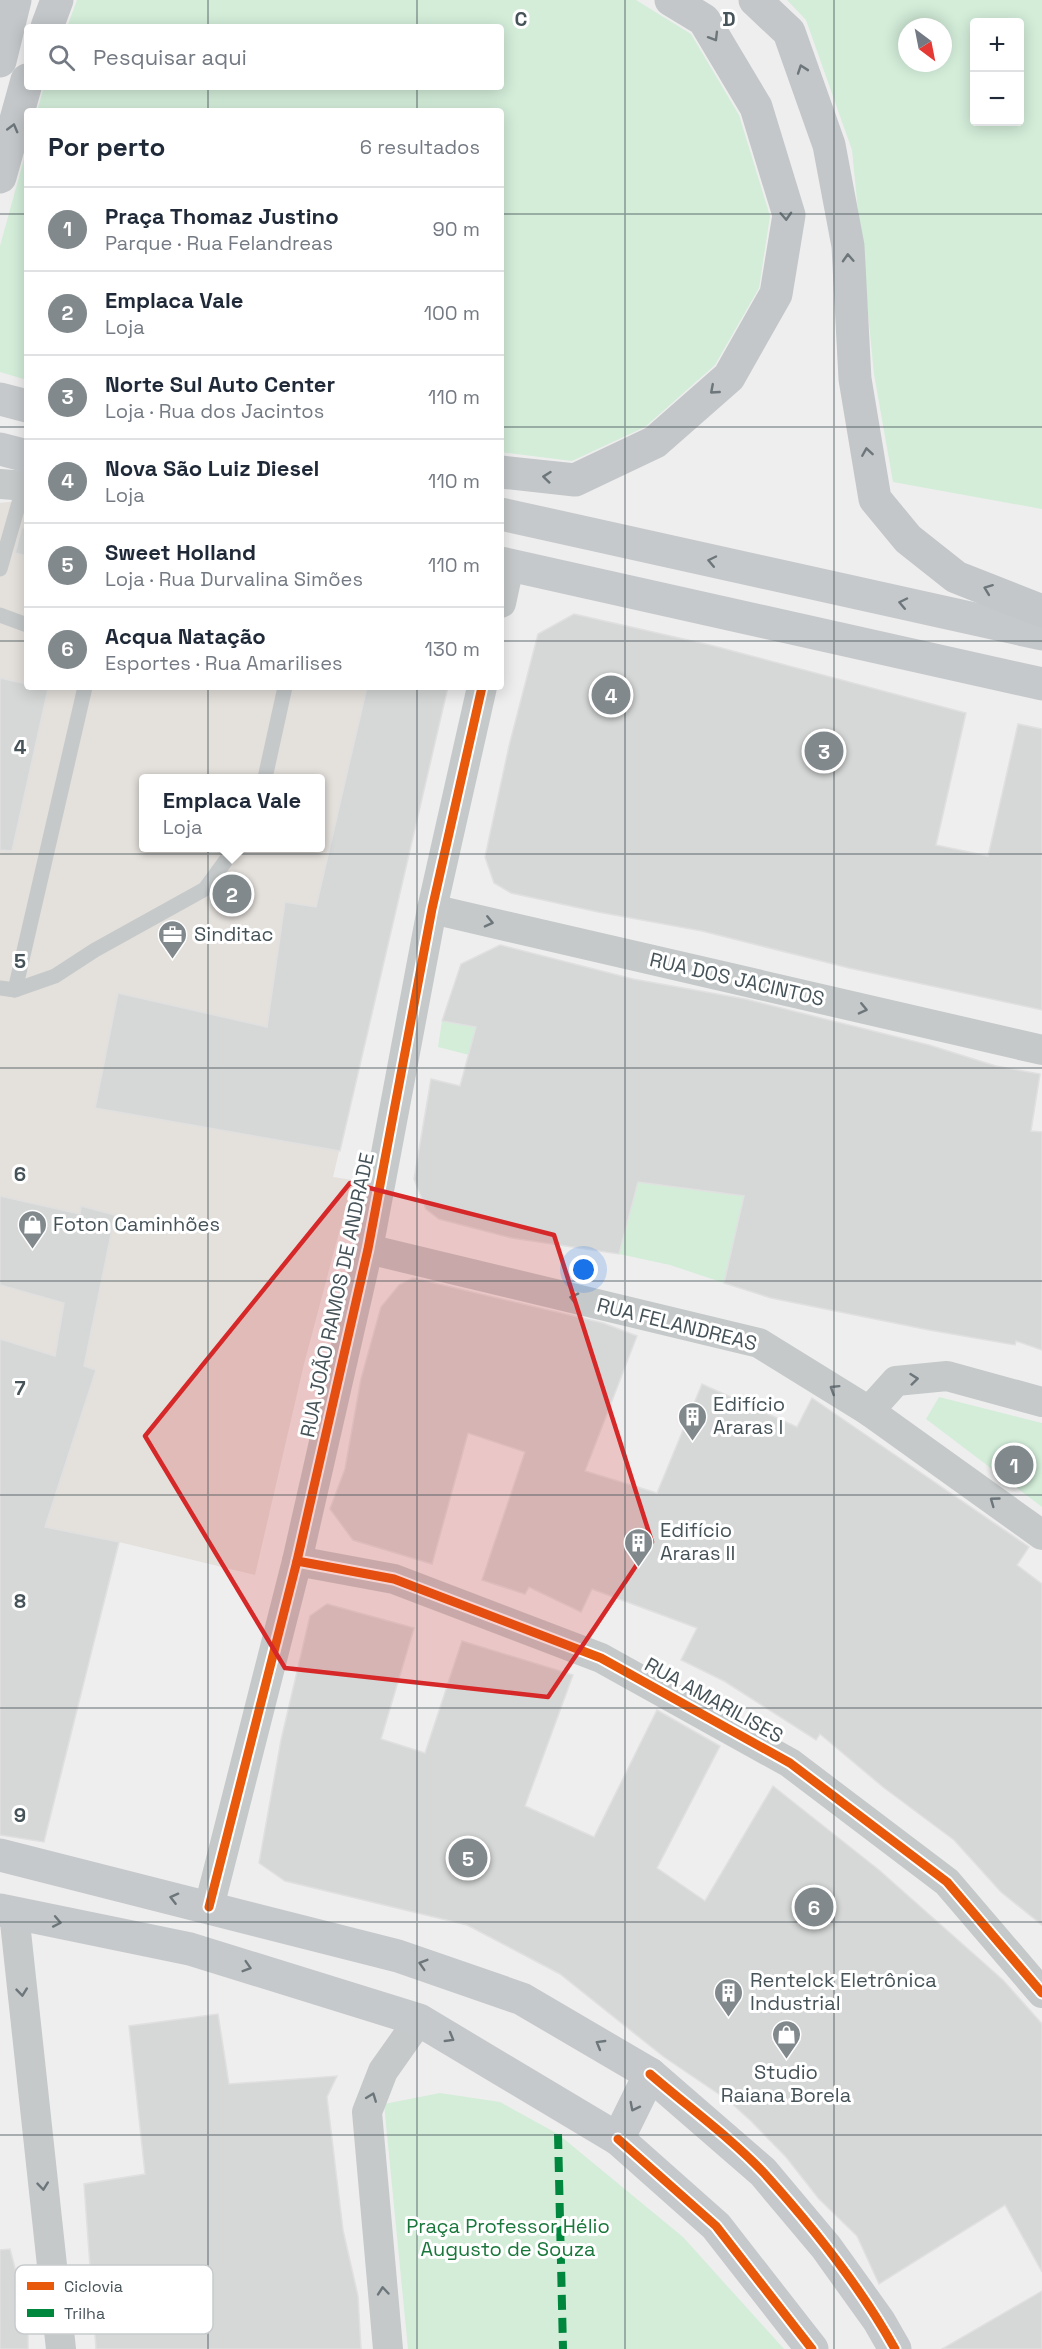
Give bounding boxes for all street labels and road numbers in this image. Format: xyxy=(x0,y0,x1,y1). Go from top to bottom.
street label: RUA DOS JACINTOS xyxy=(647,946,827,1012)
street label: RUA JOÃO RAMOS DE ANDRADE xyxy=(294,1150,380,1440)
street label: RUA FELANDREAS xyxy=(594,1292,760,1356)
street label: RUA AMARILISES xyxy=(640,1651,788,1749)

